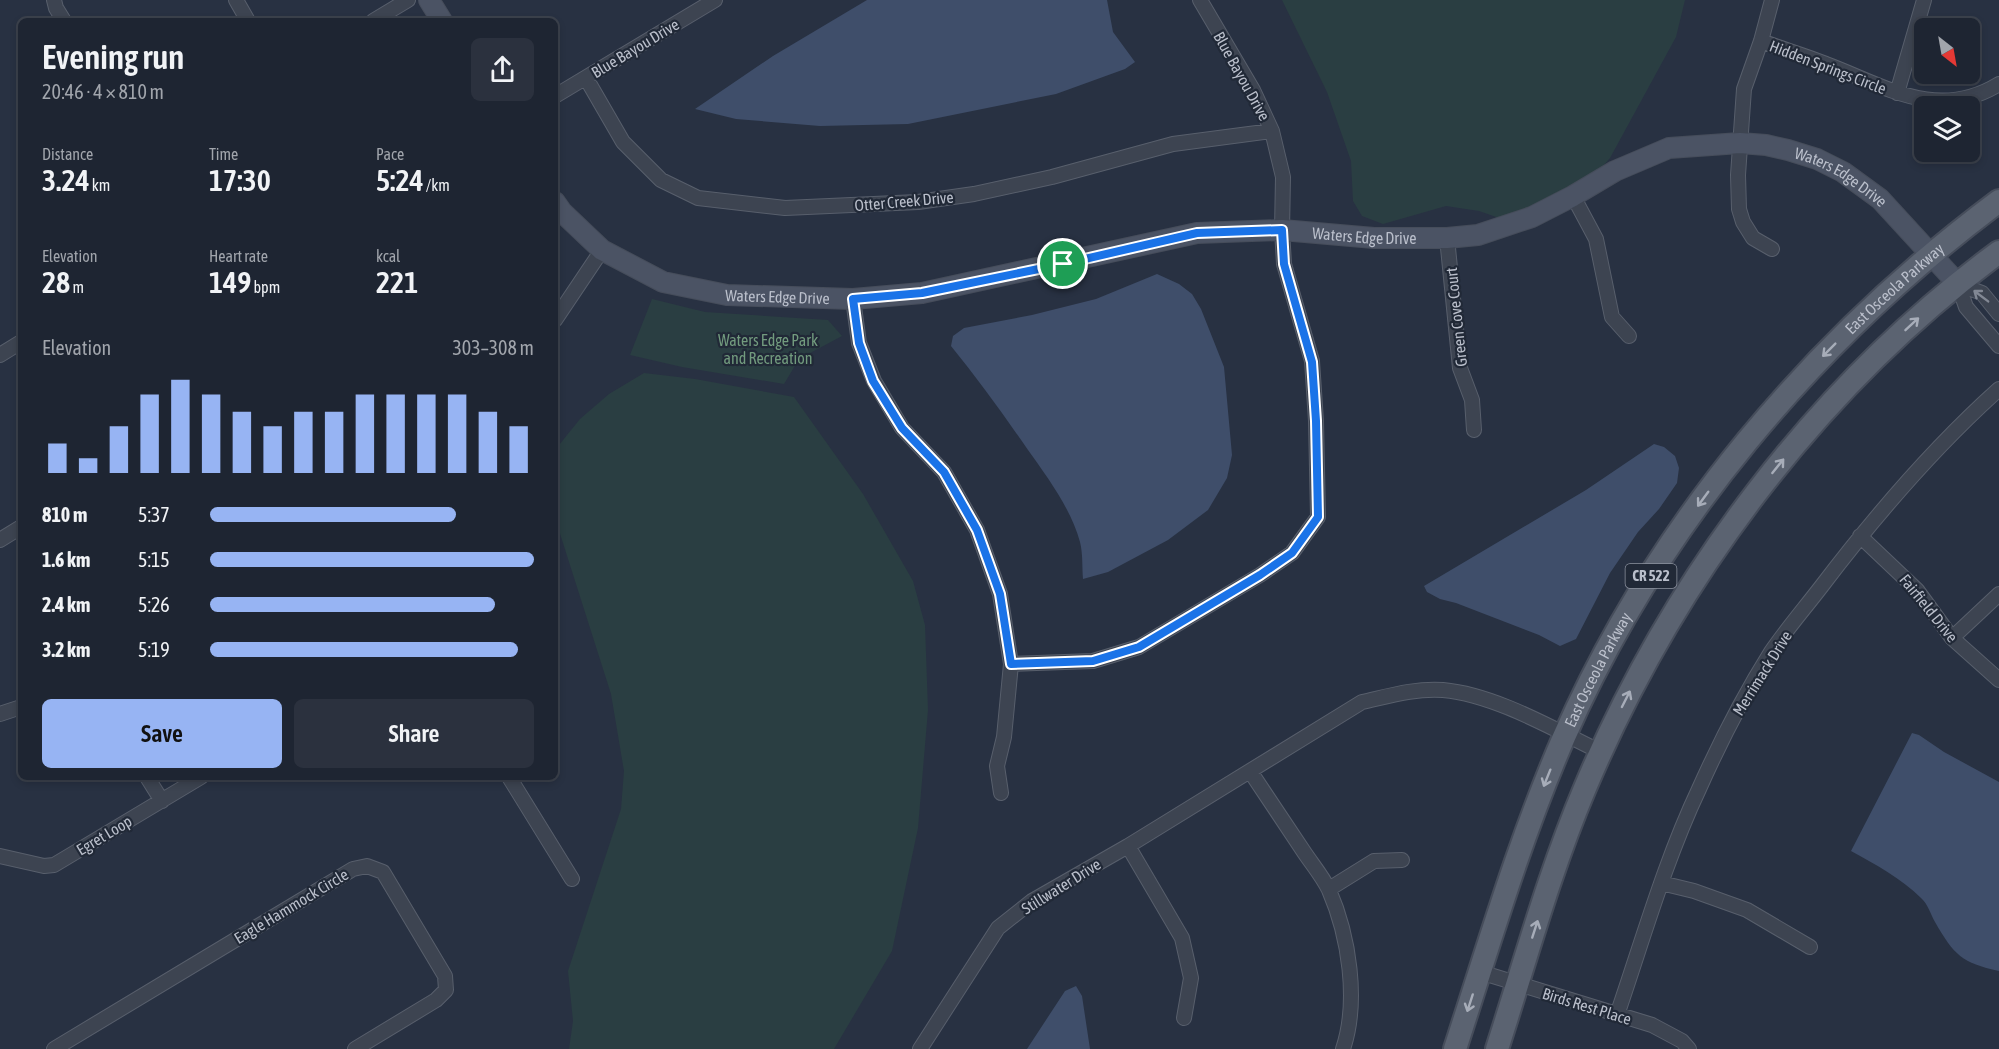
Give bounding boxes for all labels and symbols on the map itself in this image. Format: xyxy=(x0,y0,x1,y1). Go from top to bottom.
street label: Blue Bayou Drive xyxy=(588,15,683,82)
north arrow xyxy=(1914,18,1980,84)
street label: Blue Bayou Drive xyxy=(1209,28,1274,124)
street label: Hidden Springs Circle xyxy=(1767,36,1889,98)
street label: Waters Edge Drive xyxy=(1792,144,1891,210)
street label: Otter Creek Drive xyxy=(854,188,954,214)
street label: Waters Edge Drive xyxy=(1311,224,1416,248)
pin xyxy=(1037,238,1088,289)
street label: East Osceola Parkway xyxy=(1841,239,1948,337)
street label: Green Cove Court xyxy=(1442,266,1470,368)
street label: Waters Edge Drive xyxy=(725,286,830,307)
one-way arrow xyxy=(1973,290,1989,303)
one-way arrow xyxy=(1905,317,1920,332)
park label: Waters Edge Park and Recreation xyxy=(718,331,818,367)
one-way arrow xyxy=(1821,343,1836,358)
one-way arrow xyxy=(1772,458,1785,474)
one-way arrow xyxy=(1697,491,1710,507)
road number: CR 522 xyxy=(1626,564,1676,588)
street label: Fairfield Drive xyxy=(1896,570,1962,646)
street label: East Osceola Parkway xyxy=(1561,609,1636,730)
street label: Merrimack Drive xyxy=(1729,627,1795,719)
one-way arrow xyxy=(1620,691,1632,708)
one-way arrow xyxy=(1541,769,1552,787)
street label: Egret Loop xyxy=(73,812,135,859)
street label: Stillwater Drive xyxy=(1018,855,1104,917)
street label: Eagle Hammock Circle xyxy=(231,865,352,948)
one-way arrow xyxy=(1530,920,1541,939)
street label: Birds Rest Place xyxy=(1540,984,1634,1028)
one-way arrow xyxy=(1464,993,1475,1012)

